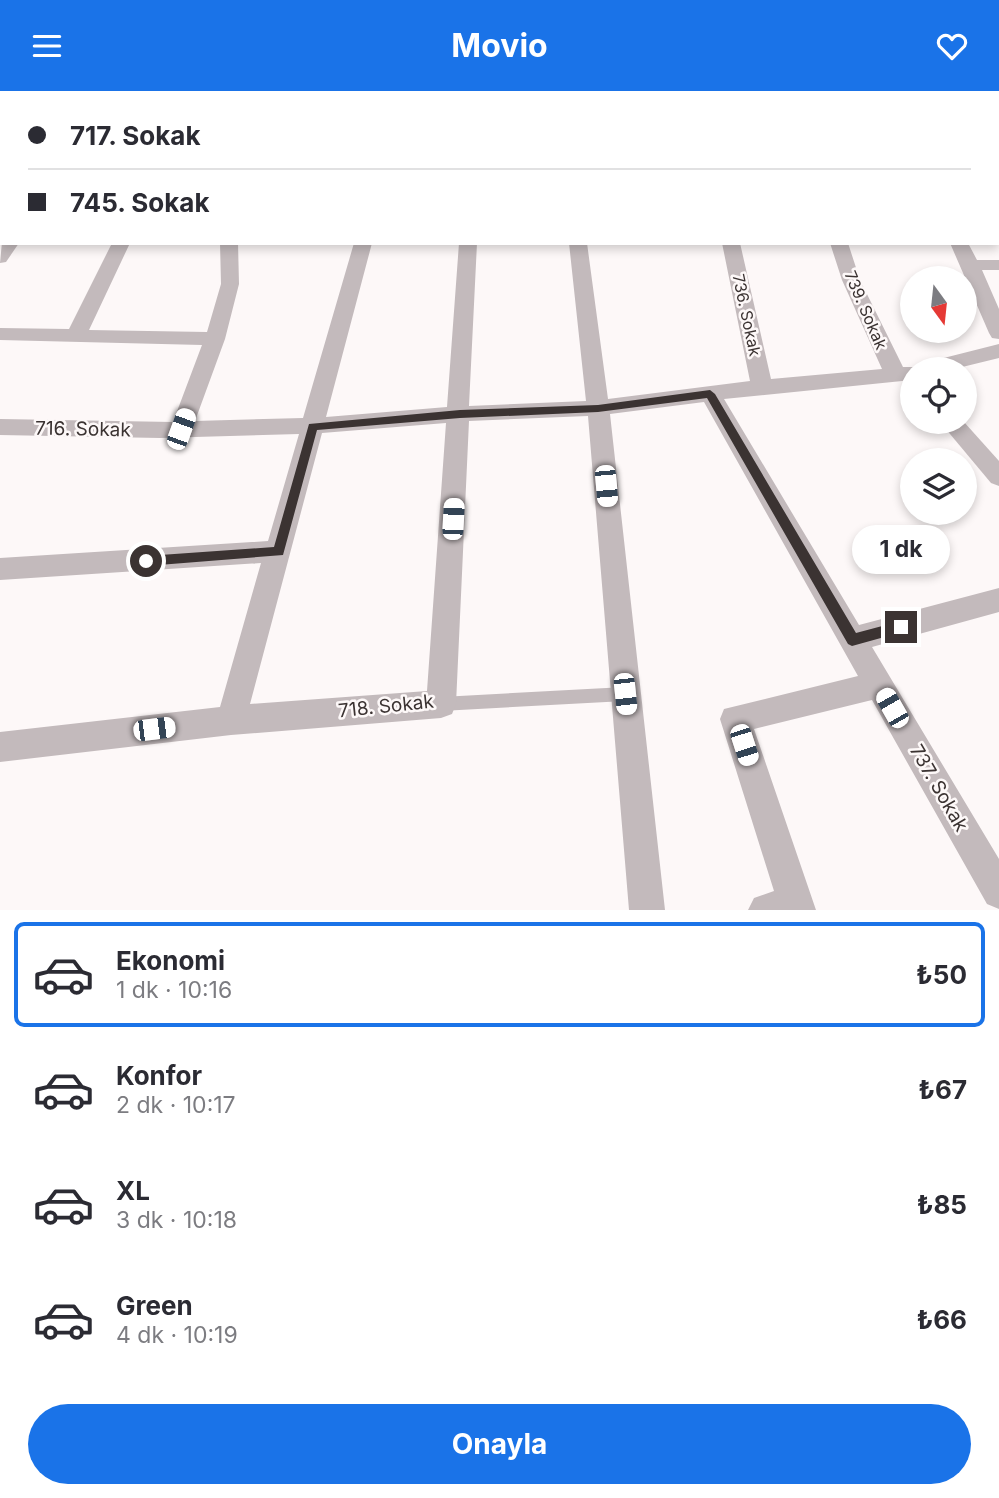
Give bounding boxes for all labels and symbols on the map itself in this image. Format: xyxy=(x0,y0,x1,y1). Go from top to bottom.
north arrow xyxy=(900,266,976,343)
street label: 739. Sokak xyxy=(840,268,892,353)
street label: 736. Sokak xyxy=(729,272,766,358)
car xyxy=(164,406,199,452)
street label: 716. Sokak xyxy=(35,417,132,441)
car xyxy=(594,464,619,508)
car xyxy=(442,497,465,541)
callout: 1 dk xyxy=(852,525,950,575)
route start xyxy=(130,545,162,577)
route end xyxy=(885,611,917,643)
car xyxy=(613,672,638,716)
car xyxy=(873,685,912,731)
street label: 718. Sokak xyxy=(337,689,435,722)
car xyxy=(132,716,177,742)
car xyxy=(728,722,761,768)
street label: 737. Sokak xyxy=(905,740,973,836)

